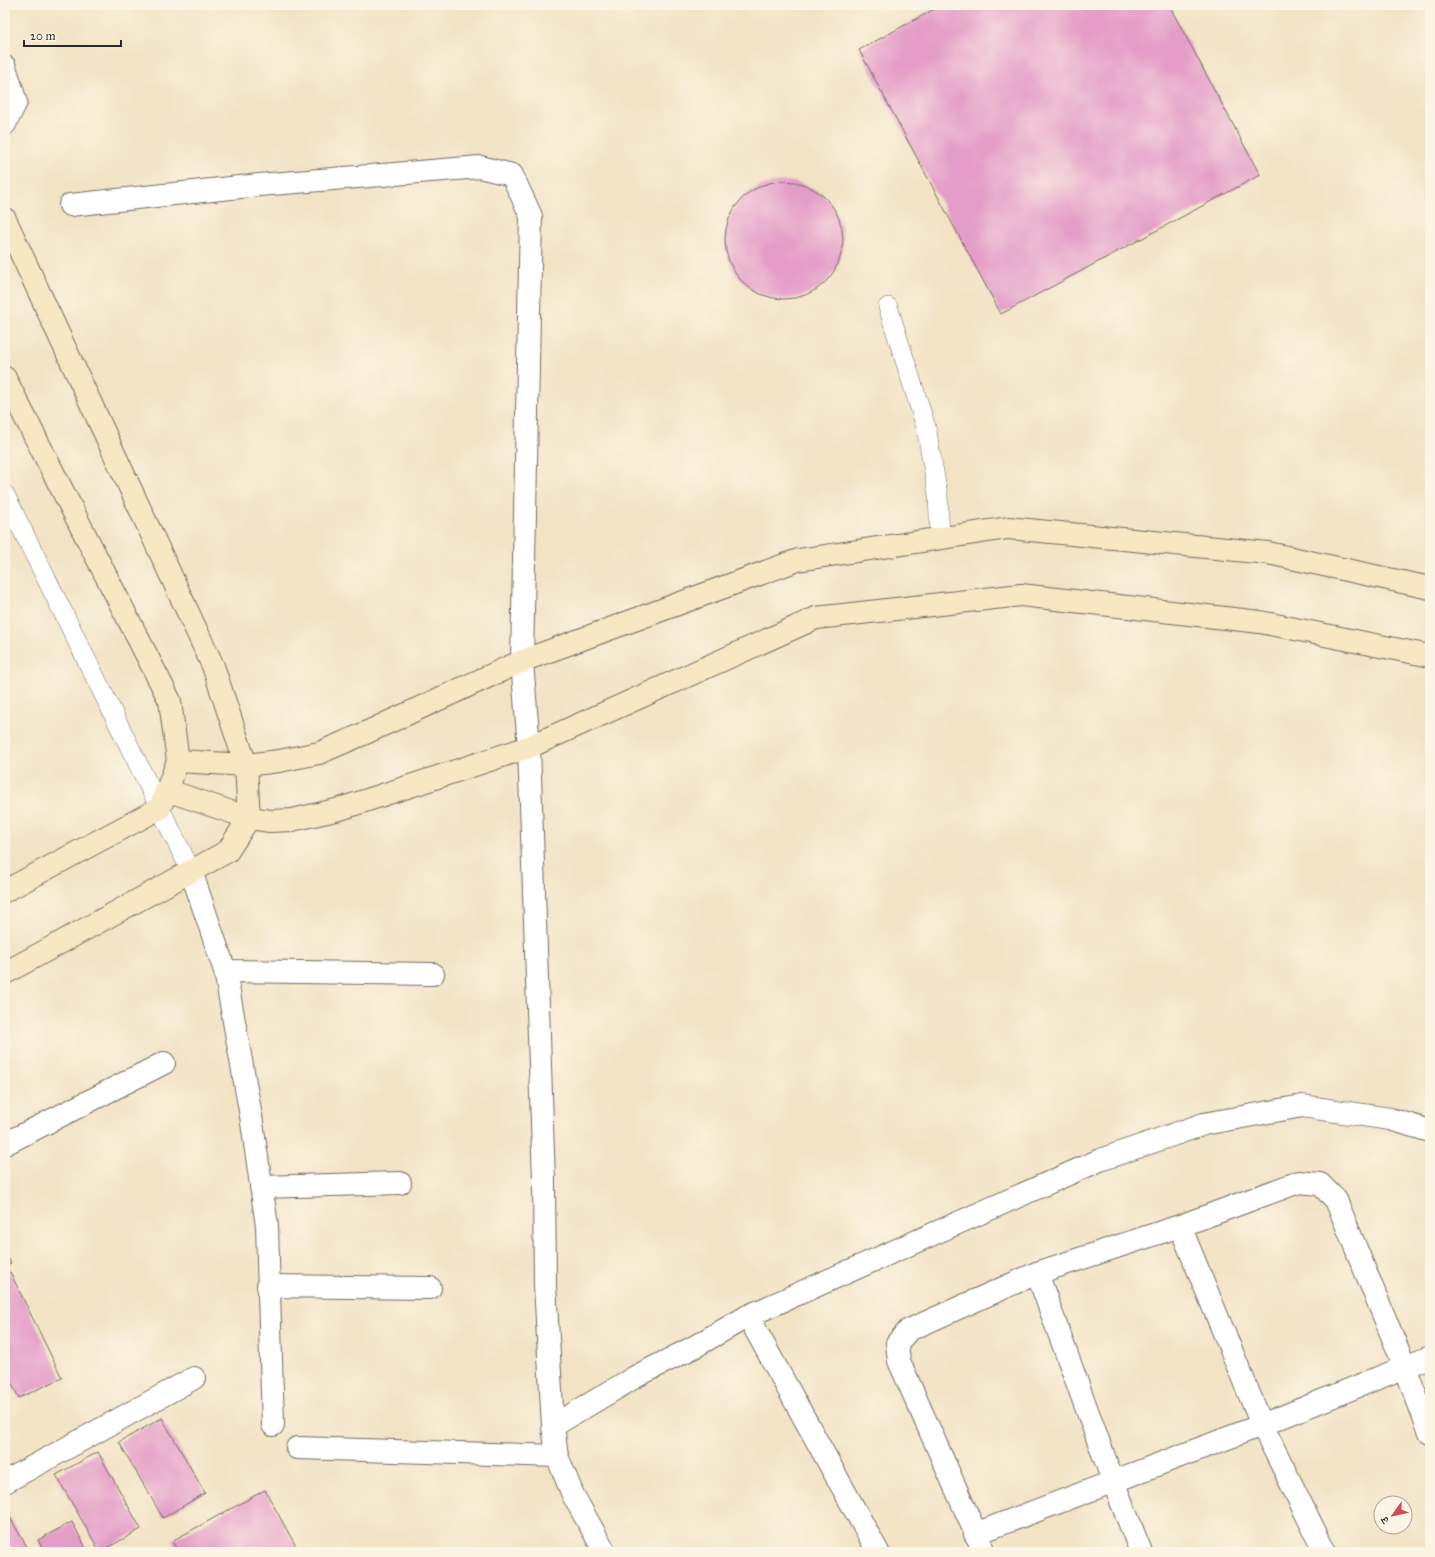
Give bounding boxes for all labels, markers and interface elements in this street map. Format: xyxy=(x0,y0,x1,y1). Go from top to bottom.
scale bar xyxy=(24,22,121,48)
text: 20 m xyxy=(30,29,56,43)
north arrow xyxy=(1373,1495,1413,1535)
text: उ xyxy=(1377,1513,1393,1527)

